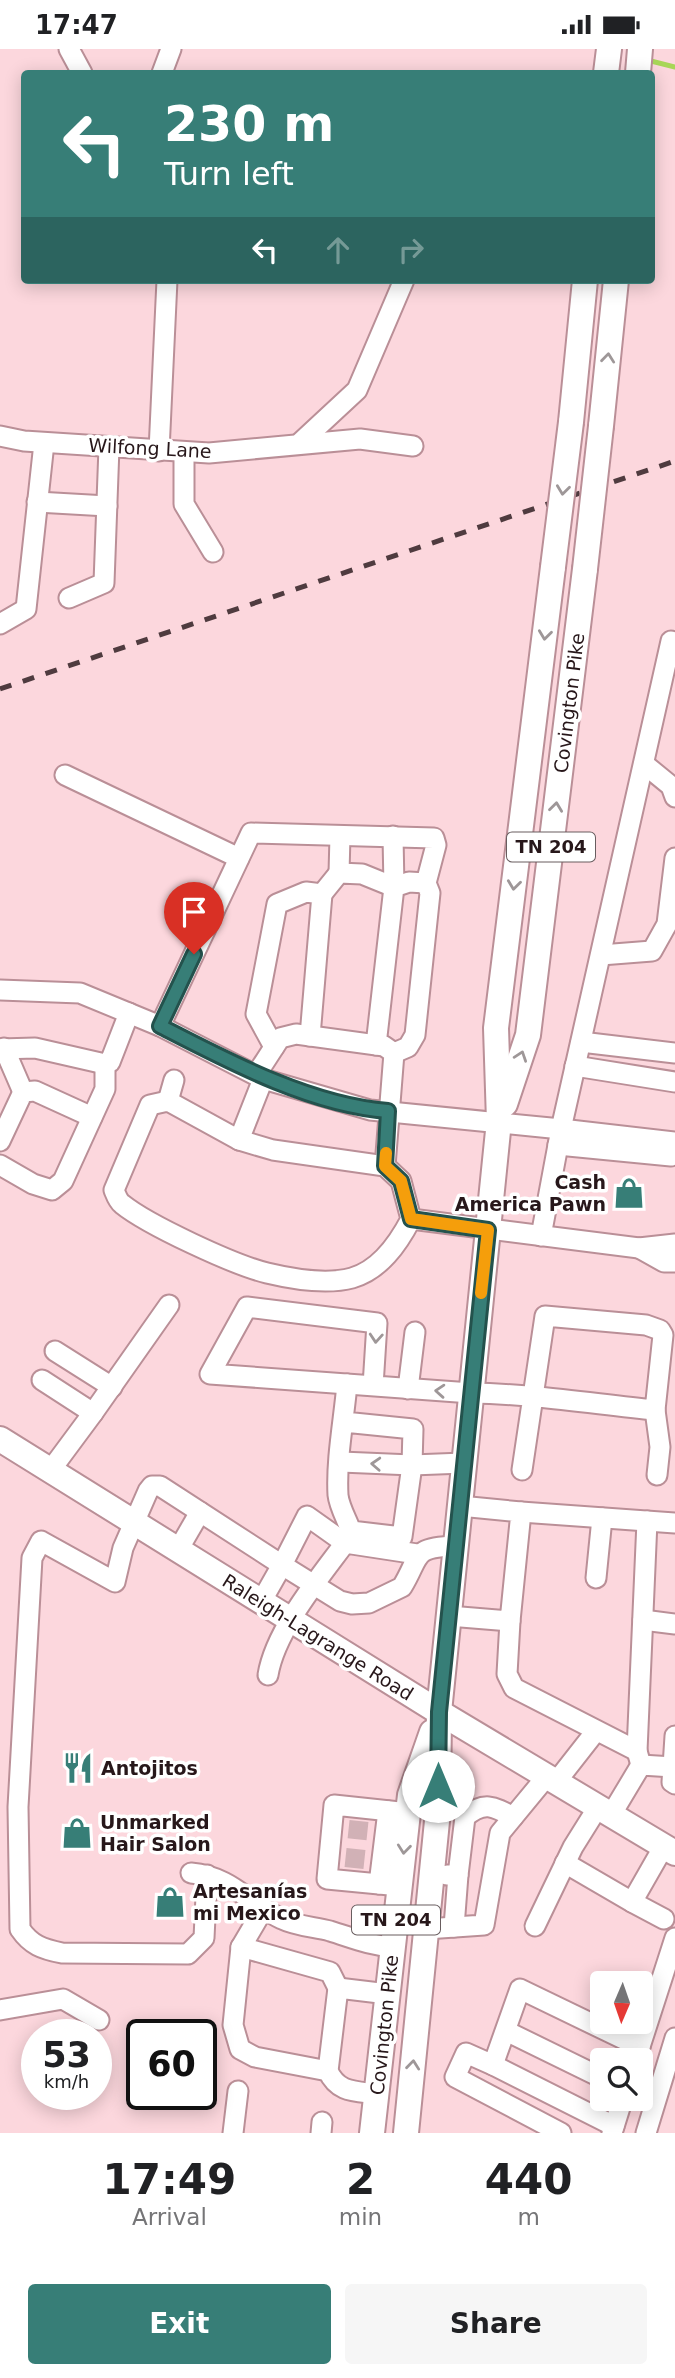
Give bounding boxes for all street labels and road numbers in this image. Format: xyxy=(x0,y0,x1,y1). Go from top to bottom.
street label: Wilfong Lane xyxy=(88,434,212,462)
street label: Covington Pike xyxy=(549,632,589,774)
road number: TN 204 xyxy=(507,833,595,861)
street label: Raleigh-Lagrange Road xyxy=(219,1569,417,1705)
road number: TN 204 xyxy=(352,1905,440,1934)
street label: Covington Pike xyxy=(366,1954,402,2096)

